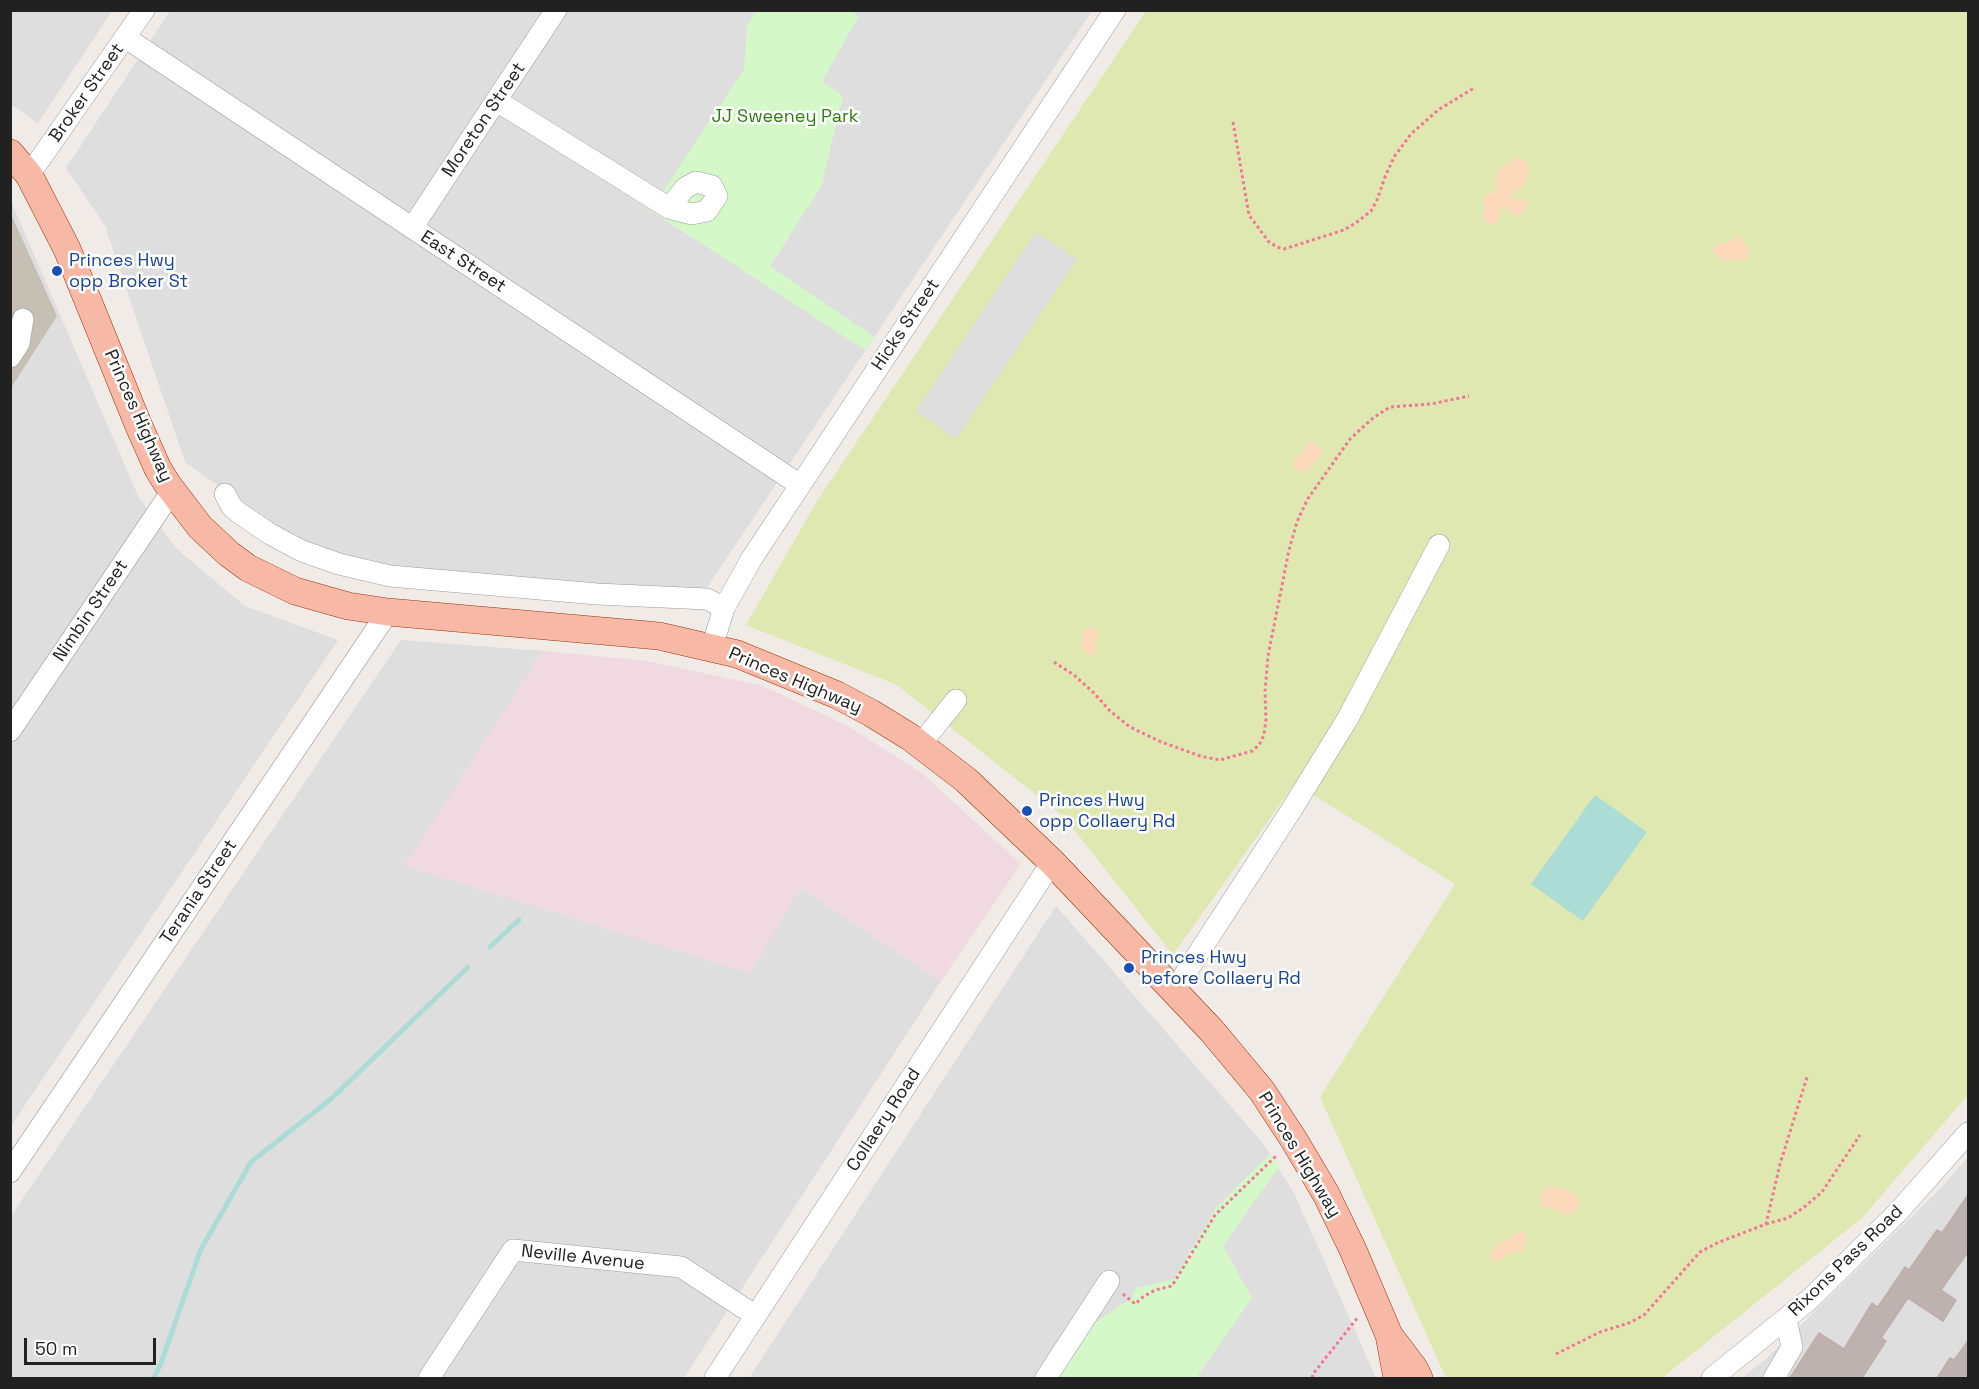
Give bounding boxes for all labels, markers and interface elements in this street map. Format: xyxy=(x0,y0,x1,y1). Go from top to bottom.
street label: Broker Street xyxy=(45,39,129,147)
street label: Moreton Street xyxy=(438,59,530,181)
park label: JJ Sweeney Park xyxy=(712,106,858,128)
street label: East Street xyxy=(416,226,510,298)
place label: Princes Hwy opp Broker St xyxy=(69,250,188,292)
marker: Princes Hwy opp Broker St xyxy=(50,264,64,278)
street label: Hicks Street xyxy=(868,275,944,375)
street label: Princes Highway xyxy=(99,346,177,486)
street label: Nimbin Street xyxy=(49,556,133,666)
street label: Princes Highway xyxy=(725,643,865,719)
place label: Princes Hwy opp Collaery Rd xyxy=(1039,790,1176,832)
marker: Princes Hwy opp Collaery Rd xyxy=(1020,804,1034,818)
street label: Terania Street xyxy=(156,836,242,948)
place label: Princes Hwy before Collaery Rd xyxy=(1141,947,1301,990)
marker: Princes Hwy before Collaery Rd xyxy=(1122,961,1136,975)
street label: Collaery Road xyxy=(843,1064,925,1176)
street label: Princes Highway xyxy=(1253,1088,1345,1222)
street label: Rixons Pass Road xyxy=(1784,1201,1908,1321)
street label: Neville Avenue xyxy=(520,1241,646,1275)
scale bar xyxy=(27,1326,159,1364)
text: 50 m xyxy=(35,1337,77,1360)

